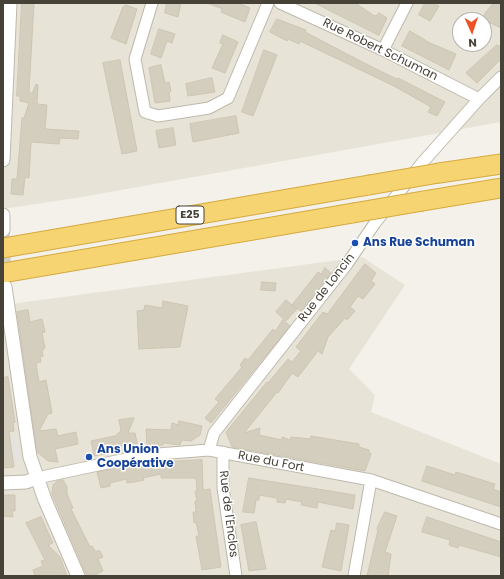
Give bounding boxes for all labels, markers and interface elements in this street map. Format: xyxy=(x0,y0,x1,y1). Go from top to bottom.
north arrow xyxy=(452,12,492,52)
street label: Rue Robert Schuman xyxy=(320,16,440,84)
text: N xyxy=(468,35,477,51)
road number: E25 xyxy=(176,206,204,224)
place label: Ans Rue Schuman xyxy=(363,236,475,250)
marker: Ans Rue Schuman xyxy=(350,238,360,248)
street label: Rue de Loncin xyxy=(296,251,358,325)
place label: Ans Union Coopérative xyxy=(97,443,174,471)
street label: Rue du Fort xyxy=(237,449,305,475)
marker: Ans Union Coopérative xyxy=(84,452,94,462)
street label: Rue de l'Enclos xyxy=(216,470,240,558)

